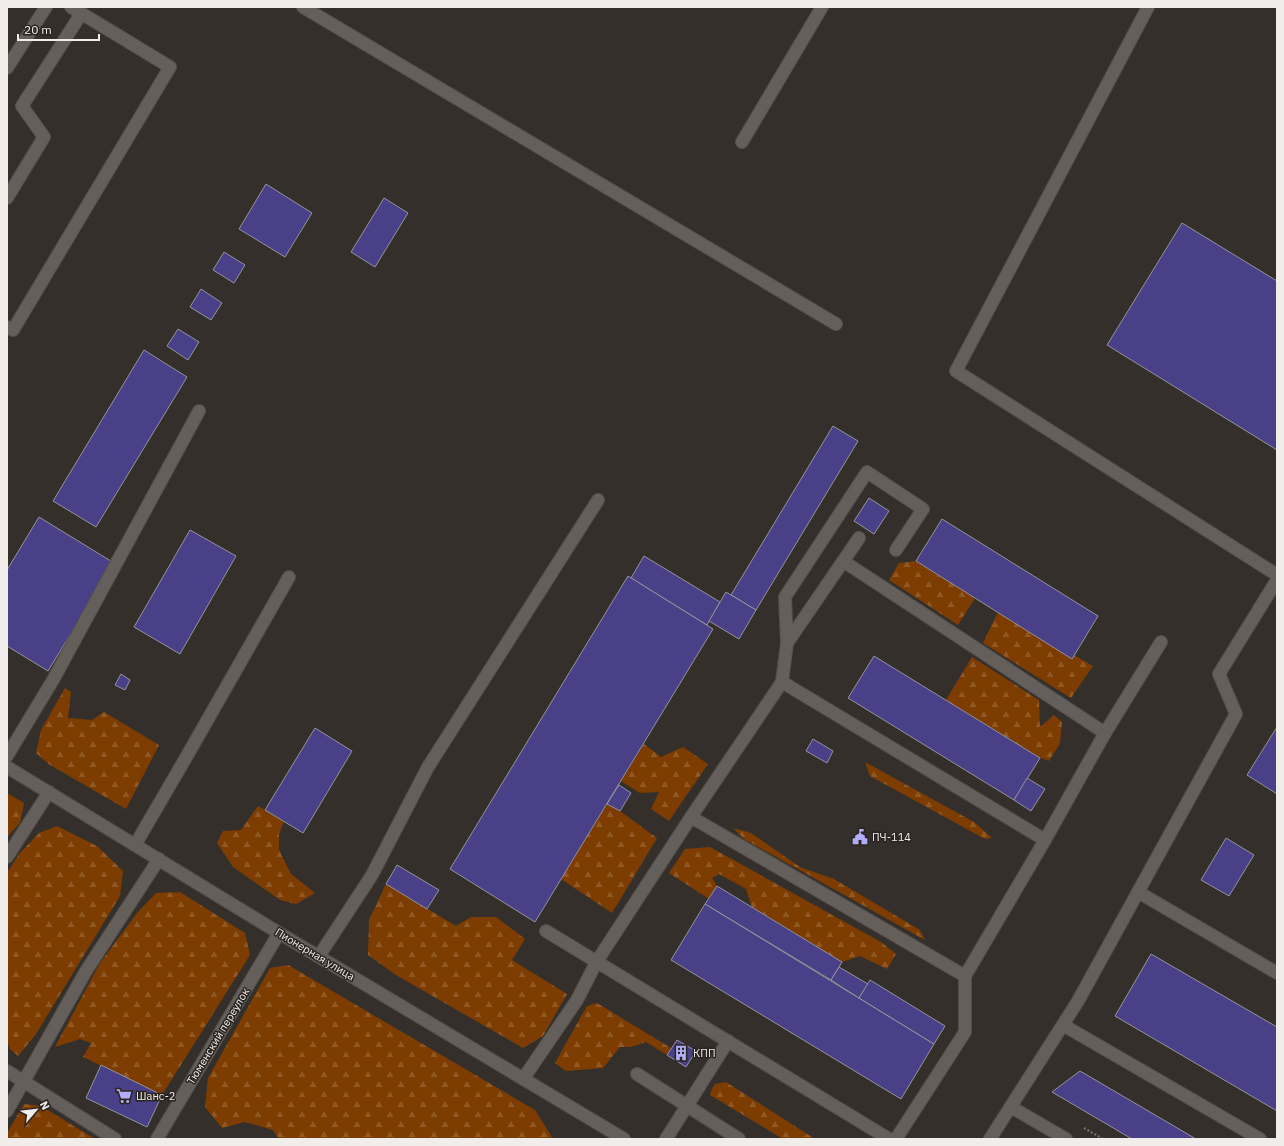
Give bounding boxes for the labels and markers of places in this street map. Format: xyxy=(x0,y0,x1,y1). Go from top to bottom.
public building icon: ПЧ-114 xyxy=(851,828,869,846)
place label: ПЧ-114 xyxy=(872,830,911,844)
building icon: КПП xyxy=(672,1044,690,1062)
place label: КПП xyxy=(693,1046,716,1060)
supermarket icon: Шанс-2 xyxy=(115,1087,133,1105)
place label: Шанс-2 xyxy=(136,1089,175,1103)

